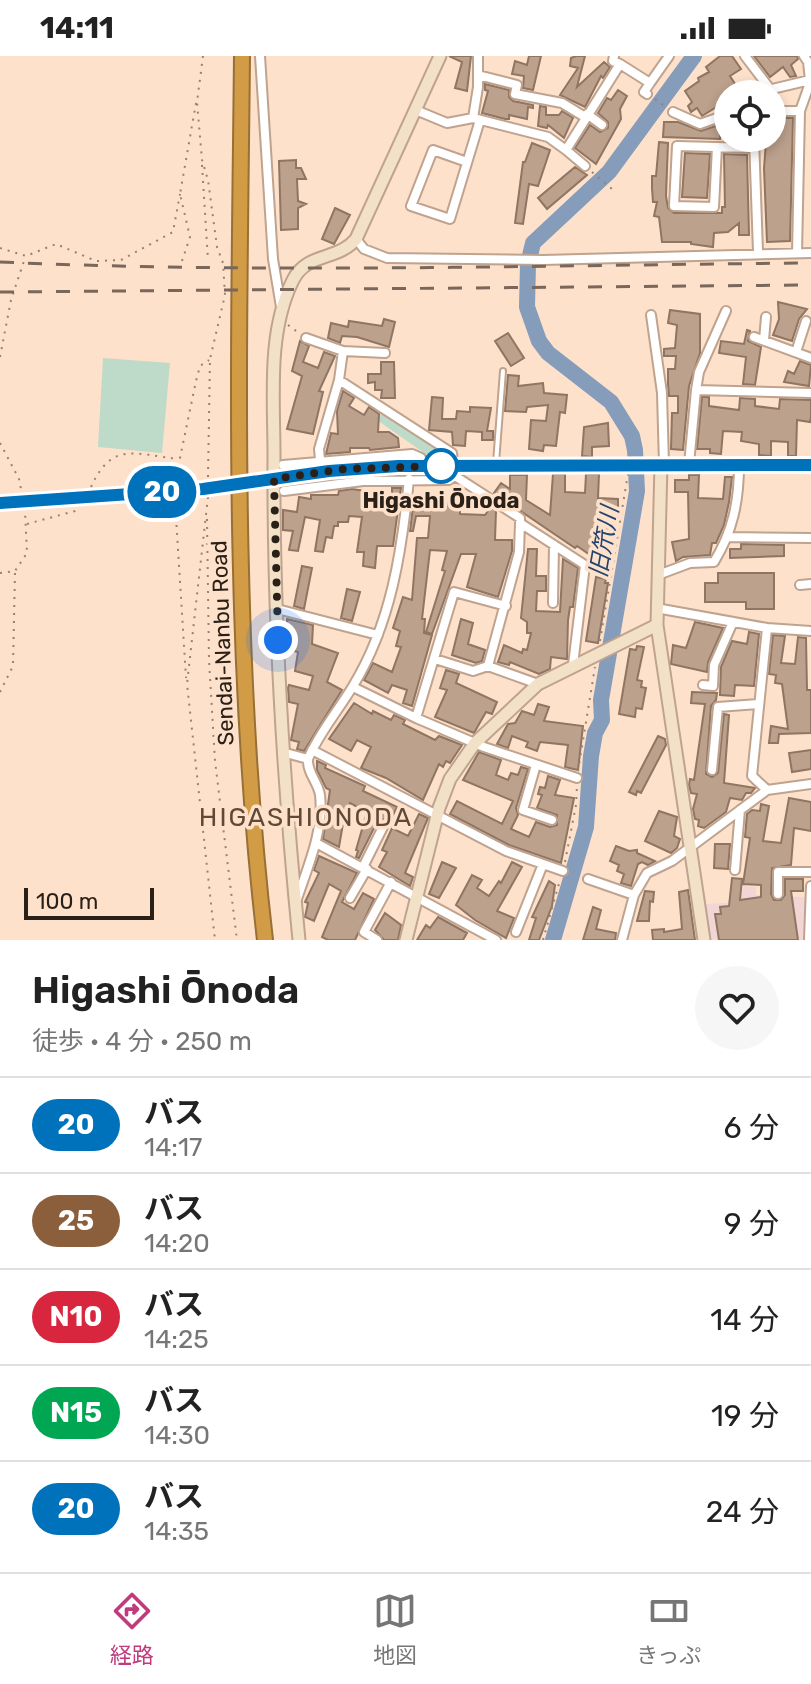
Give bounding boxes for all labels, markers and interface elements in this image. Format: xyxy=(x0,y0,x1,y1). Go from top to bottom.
text: 14:11 xyxy=(40,10,114,46)
map controls xyxy=(714,80,786,152)
button: locate xyxy=(714,80,786,152)
marker: Higashi Ōnoda xyxy=(424,449,458,483)
line badge: 20 xyxy=(126,466,198,518)
text: 20 xyxy=(143,475,181,508)
place label: Higashi Ōnoda xyxy=(362,487,520,514)
water label: 旧笊川 xyxy=(584,501,625,580)
street label: Sendai-Nanbu Road xyxy=(205,540,240,746)
your location xyxy=(258,620,298,660)
district label: HIGASHIONODA xyxy=(199,802,413,833)
scale bar xyxy=(24,884,154,920)
text: 100 m xyxy=(36,888,98,915)
button: heart xyxy=(695,966,779,1050)
text: Higashi Ōnoda xyxy=(32,967,299,1013)
text: 徒歩 · 4 分 · 250 m xyxy=(32,1026,252,1057)
text: バス xyxy=(144,1095,204,1131)
text: 20 xyxy=(57,1108,95,1141)
text: 6 分 xyxy=(724,1110,779,1146)
text: 14:17 xyxy=(144,1132,202,1163)
text: バス xyxy=(144,1191,204,1227)
text: 25 xyxy=(58,1204,94,1237)
text: 9 分 xyxy=(724,1206,779,1242)
text: 14:20 xyxy=(144,1228,210,1259)
text: バス xyxy=(144,1287,204,1323)
text: N10 xyxy=(49,1300,103,1333)
text: 14 分 xyxy=(710,1302,779,1338)
text: 14:25 xyxy=(144,1324,209,1355)
text: バス xyxy=(144,1383,204,1419)
text: N15 xyxy=(50,1396,102,1429)
text: 19 分 xyxy=(711,1398,779,1434)
text: 14:30 xyxy=(144,1420,210,1451)
text: バス xyxy=(144,1479,204,1515)
text: 20 xyxy=(57,1492,95,1525)
text: 24 分 xyxy=(706,1494,779,1530)
text: 14:35 xyxy=(144,1516,209,1547)
tab: 経路 xyxy=(110,1589,154,1669)
tab: 地図 xyxy=(373,1589,417,1669)
tab: きっぷ xyxy=(636,1589,701,1669)

